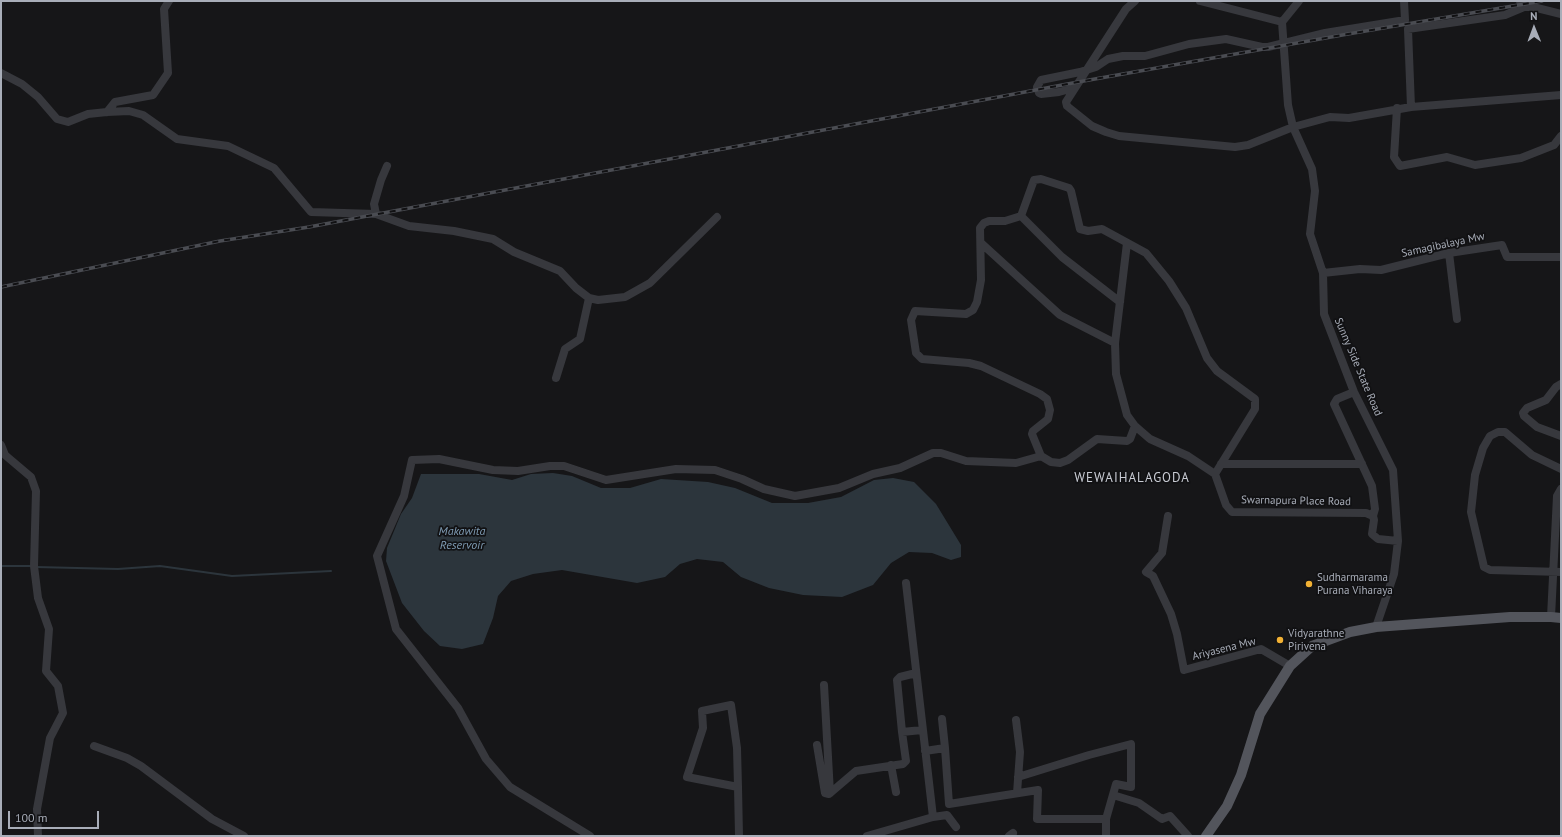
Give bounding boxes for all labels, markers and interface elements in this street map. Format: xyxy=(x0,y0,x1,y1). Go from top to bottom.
north arrow xyxy=(1514,8,1554,48)
text: N xyxy=(1530,9,1538,23)
street label: Samagibalaya Mw xyxy=(1400,230,1486,260)
street label: Sunny Side State Road xyxy=(1331,316,1385,418)
district label: WEWAIHALAGODA xyxy=(1074,470,1190,486)
street label: Swarnapura Place Road xyxy=(1241,493,1351,509)
water label: Makawita Reservoir xyxy=(439,525,485,553)
place label: Sudharmarama Purana Viharaya xyxy=(1317,571,1393,597)
marker: Sudharmarama Purana Viharaya xyxy=(1304,579,1314,589)
place label: Vidyarathne Pirivena xyxy=(1288,627,1344,653)
street label: Ariyasena Mw xyxy=(1191,635,1257,663)
marker: Vidyarathne Pirivena xyxy=(1275,635,1285,645)
scale bar xyxy=(10,803,101,829)
text: 100 m xyxy=(15,810,48,825)

